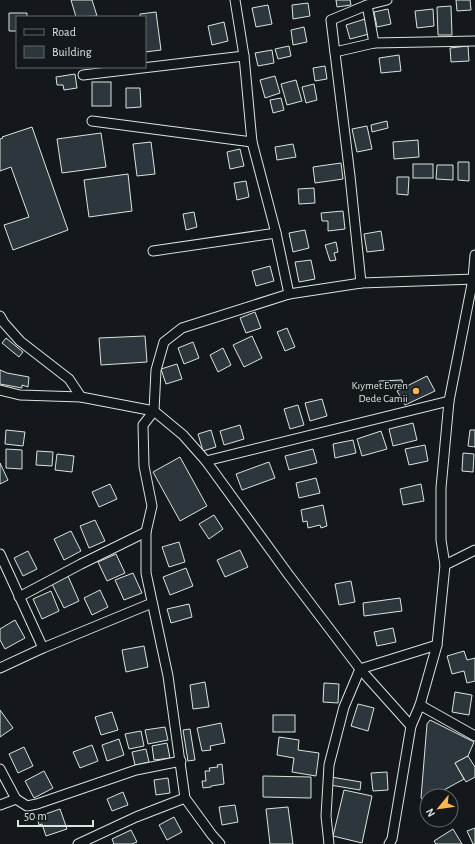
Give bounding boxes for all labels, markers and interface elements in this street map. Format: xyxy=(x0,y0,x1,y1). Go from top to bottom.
legend xyxy=(16,16,146,68)
text: Road xyxy=(52,26,76,38)
text: Building xyxy=(52,46,92,58)
place label: Kıymet Evren Dede Camii xyxy=(352,380,408,404)
marker: Kıymet Evren Dede Camii xyxy=(411,386,421,396)
north arrow xyxy=(419,788,459,828)
scale bar xyxy=(18,802,93,828)
text: N xyxy=(424,807,437,819)
text: 50 m xyxy=(24,810,47,822)

